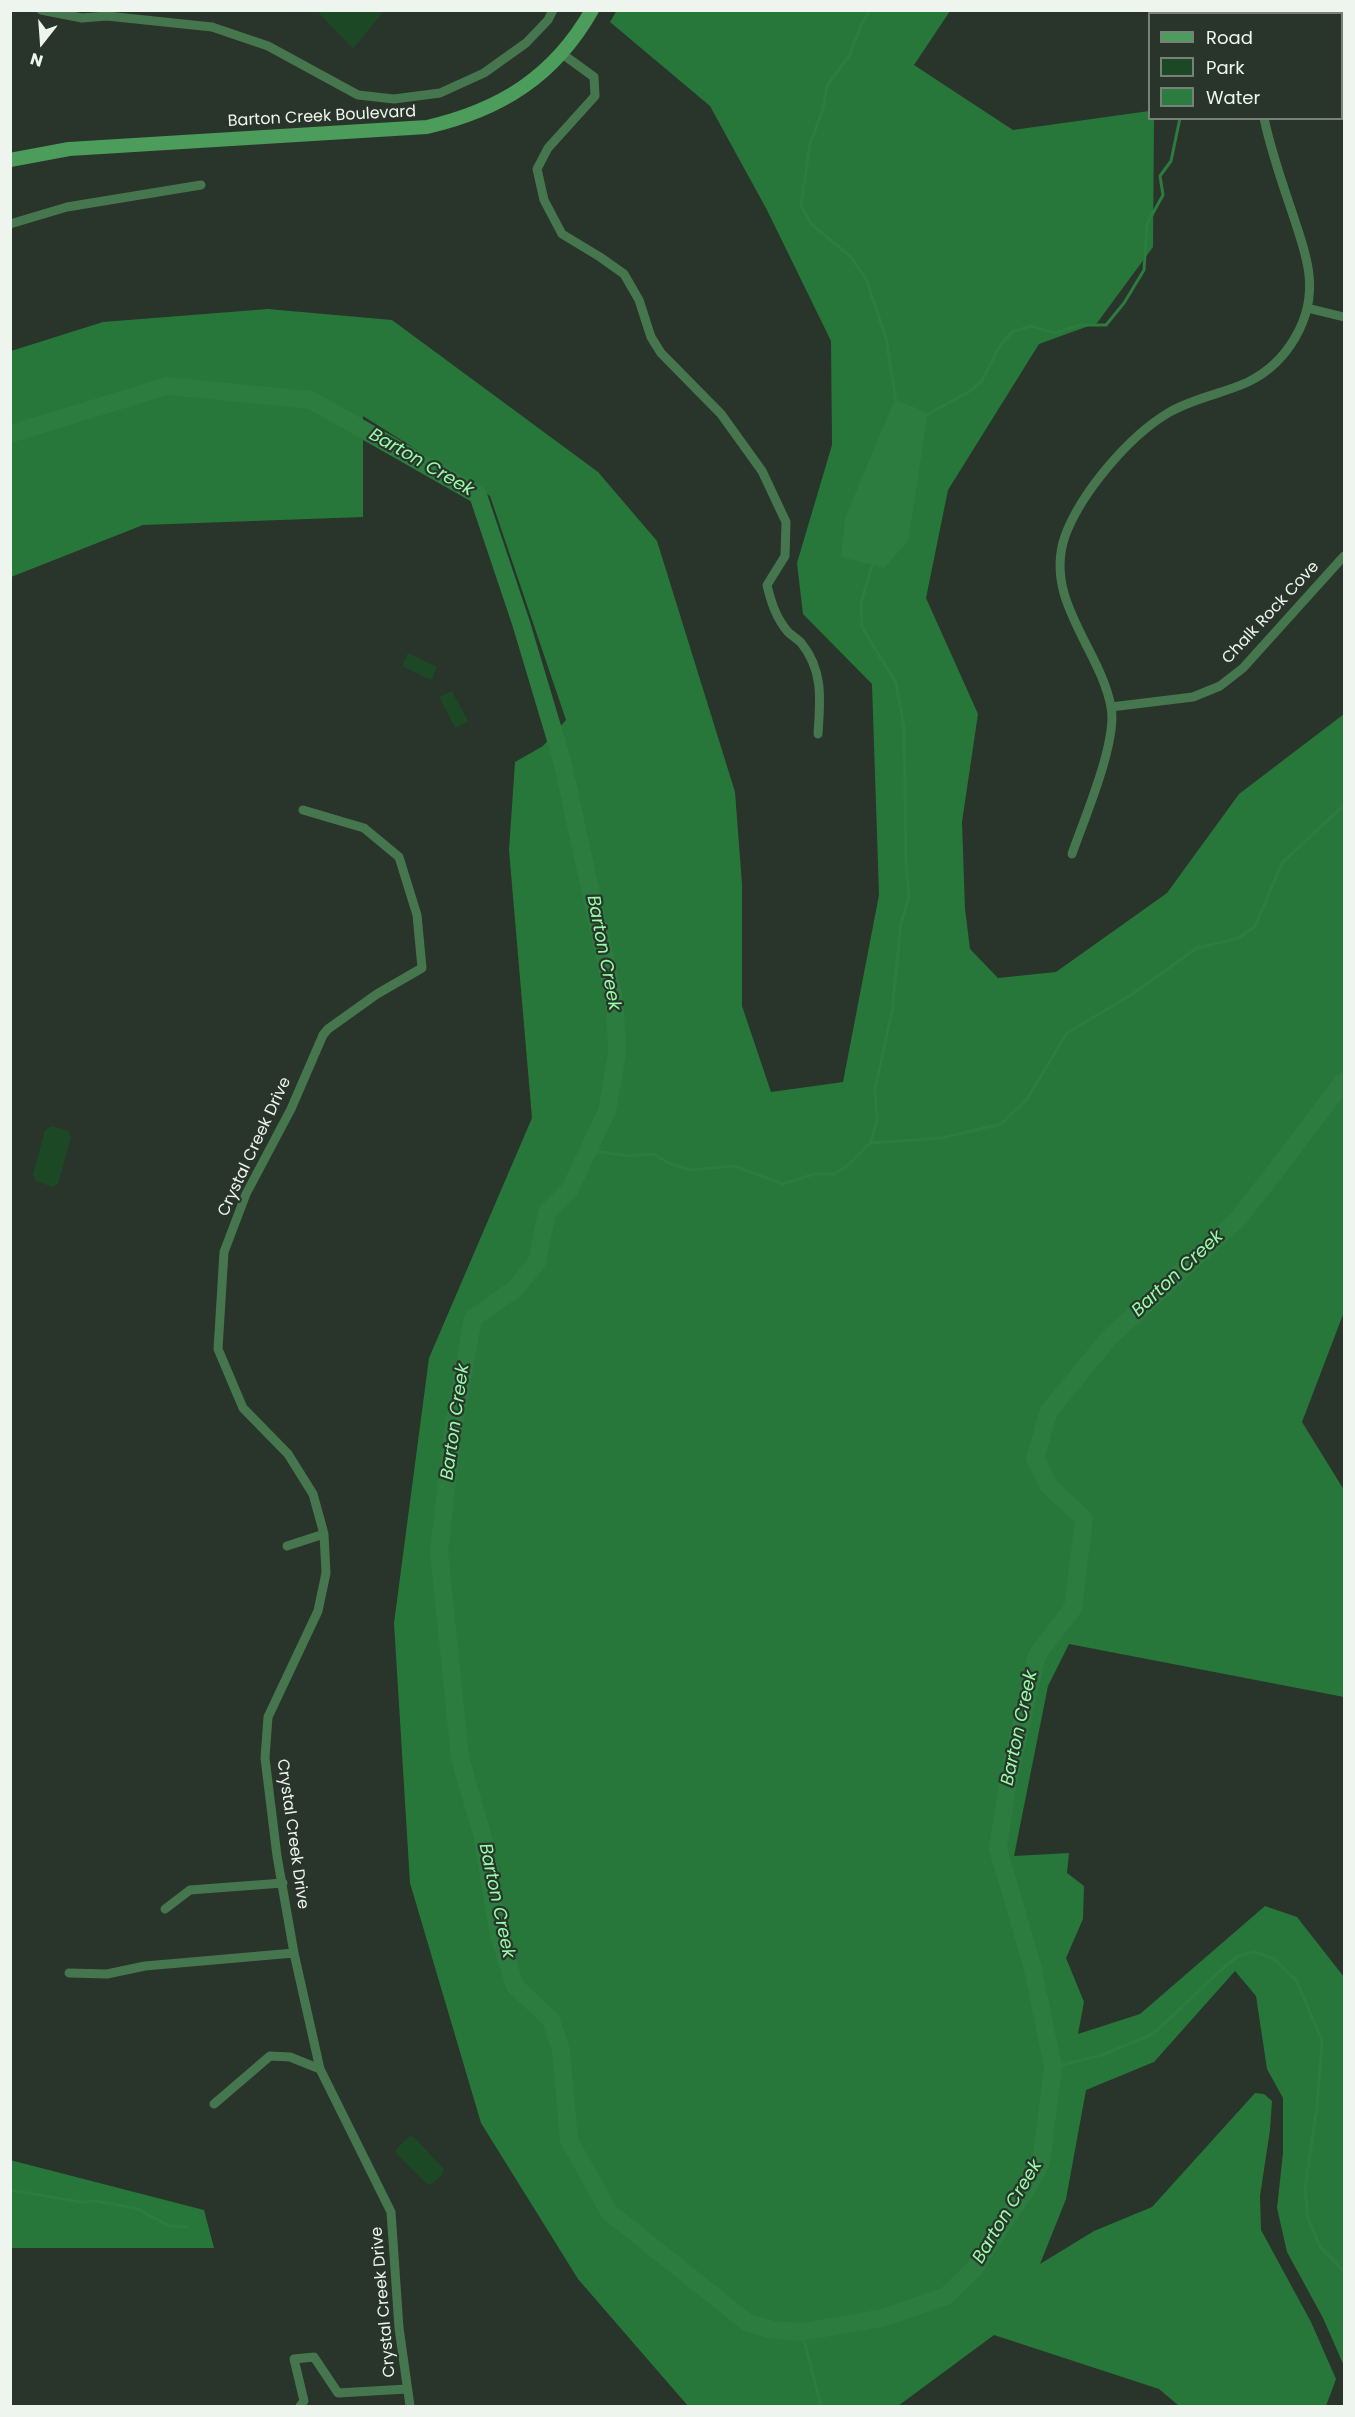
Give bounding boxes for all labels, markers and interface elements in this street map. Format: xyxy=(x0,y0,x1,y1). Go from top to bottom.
north arrow xyxy=(12,12,72,72)
legend xyxy=(1148,12,1343,120)
text: Road xyxy=(1206,25,1253,50)
text: N xyxy=(27,47,46,72)
text: Park xyxy=(1206,55,1245,80)
text: Water xyxy=(1206,85,1260,110)
street label: Barton Creek Boulevard xyxy=(227,102,417,132)
water label: Barton Creek xyxy=(365,424,477,502)
street label: Chalk Rock Cove xyxy=(1218,558,1324,668)
water label: Barton Creek xyxy=(581,893,625,1013)
street label: Crystal Creek Drive xyxy=(214,1074,296,1220)
water label: Barton Creek xyxy=(1128,1226,1228,1322)
water label: Barton Creek xyxy=(437,1363,475,1481)
water label: Barton Creek xyxy=(997,1668,1043,1788)
street label: Crystal Creek Drive xyxy=(272,1758,312,1910)
water label: Barton Creek xyxy=(473,1841,519,1961)
water label: Barton Creek xyxy=(969,2156,1047,2268)
street label: Crystal Creek Drive xyxy=(368,2226,400,2378)

